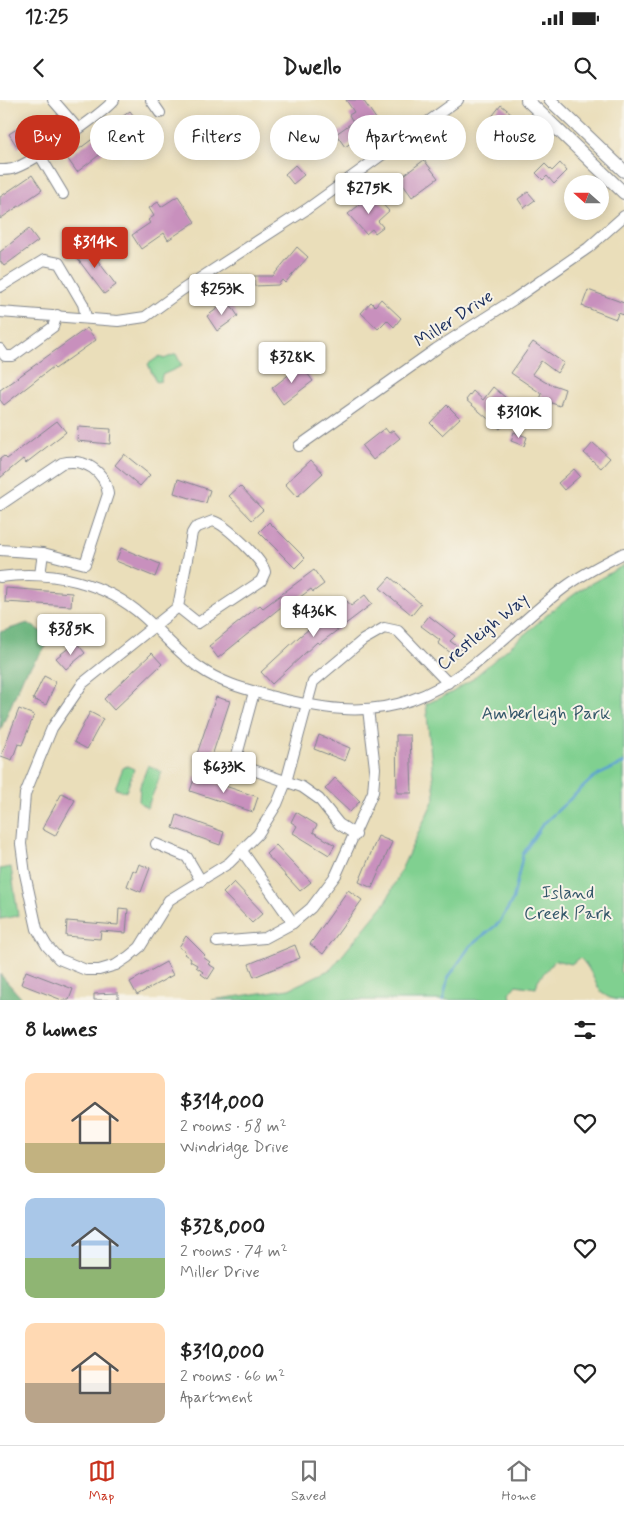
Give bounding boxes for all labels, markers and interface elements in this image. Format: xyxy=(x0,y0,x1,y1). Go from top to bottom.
text: 12:25 xyxy=(25,5,68,30)
icon: back xyxy=(25,54,53,82)
text: Dwello xyxy=(282,54,342,82)
icon: search xyxy=(571,54,599,82)
chip: Buy xyxy=(15,115,80,160)
chip: Rent xyxy=(90,115,164,160)
chip: Filters xyxy=(174,115,260,160)
chip: New xyxy=(270,115,338,160)
chip: Apartment xyxy=(348,115,466,160)
chip: House xyxy=(476,115,554,160)
pin: $275K xyxy=(334,172,404,215)
north arrow xyxy=(564,175,609,220)
map controls xyxy=(564,175,609,220)
text: $275K xyxy=(346,178,392,199)
pin: $314K xyxy=(60,226,130,269)
text: $314K xyxy=(73,232,117,253)
pin: $253K xyxy=(187,274,257,316)
text: $253K xyxy=(200,279,244,300)
street label: Miller Drive xyxy=(410,285,498,353)
pin: $328K xyxy=(257,342,327,384)
text: $328K xyxy=(269,347,315,368)
pin: $310K xyxy=(484,396,554,439)
text: $310K xyxy=(497,402,541,423)
street label: Crestleigh Way xyxy=(432,588,534,676)
pin: $436K xyxy=(279,596,349,638)
text: $436K xyxy=(292,601,336,622)
pin: $385K xyxy=(36,614,106,656)
text: $385K xyxy=(48,619,94,640)
park label: Amberleigh Park xyxy=(482,702,610,726)
pin: $633K xyxy=(189,752,259,794)
text: $633K xyxy=(203,757,245,778)
park label: Island Creek Park xyxy=(524,881,612,926)
text: 8 homes xyxy=(25,1016,97,1044)
icon: filters xyxy=(571,1016,599,1044)
text: $314,000 xyxy=(180,1088,264,1116)
icon: home xyxy=(65,1093,125,1153)
icon: heart xyxy=(571,1109,599,1137)
text: 2 rooms · 58 m² xyxy=(180,1116,286,1137)
text: Windridge Drive xyxy=(180,1137,289,1158)
text: $328,000 xyxy=(180,1213,265,1241)
icon: home xyxy=(65,1218,125,1278)
icon: heart xyxy=(571,1234,599,1262)
text: 2 rooms · 74 m² xyxy=(180,1241,288,1262)
text: Miller Drive xyxy=(180,1262,260,1283)
text: $310,000 xyxy=(180,1338,264,1366)
icon: home xyxy=(65,1343,125,1403)
icon: heart xyxy=(571,1359,599,1387)
text: 2 rooms · 66 m² xyxy=(180,1366,285,1387)
text: Apartment xyxy=(180,1387,253,1408)
tab: Map xyxy=(88,1457,116,1505)
tab: Saved xyxy=(291,1457,326,1505)
tab: Home xyxy=(502,1457,536,1505)

